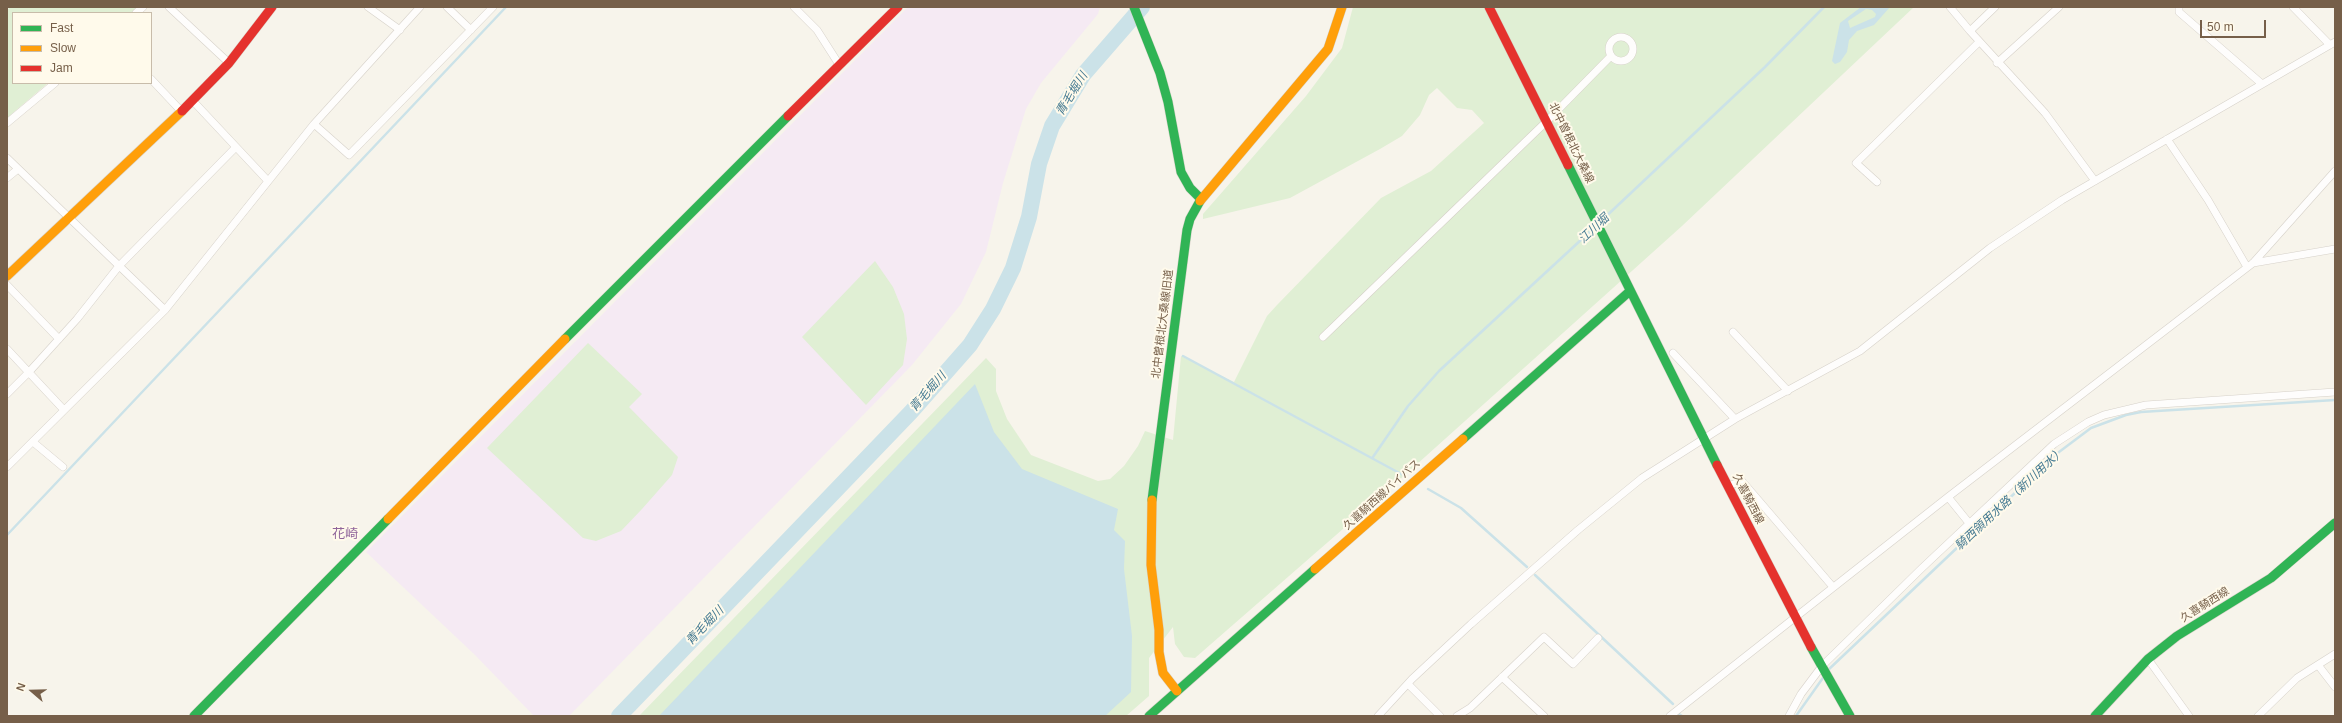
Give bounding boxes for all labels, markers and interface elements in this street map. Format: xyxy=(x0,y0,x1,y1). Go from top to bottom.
legend xyxy=(12,12,152,84)
scale bar xyxy=(2202,12,2268,38)
text: 50 m xyxy=(2207,20,2234,34)
text: Fast xyxy=(50,21,73,35)
text: Slow xyxy=(50,41,76,55)
text: Jam xyxy=(50,61,73,75)
water label: 青毛堀川 xyxy=(1053,70,1091,118)
street label: 北中曽根北大桑線 xyxy=(1546,101,1596,185)
water label: 江川堀 xyxy=(1576,211,1612,247)
street label: 北中曽根北大桑線旧道 xyxy=(1150,269,1176,379)
water label: 青毛堀川 xyxy=(907,369,949,415)
water label: 騎西領用水路（新川用水） xyxy=(1952,445,2068,553)
street label: 久喜騎西線バイパス xyxy=(1341,457,1423,533)
street label: 久喜騎西線 xyxy=(1730,472,1766,526)
district label: 花崎 xyxy=(332,526,358,542)
street label: 久喜騎西線 xyxy=(2178,585,2232,625)
water label: 青毛堀川 xyxy=(683,604,727,648)
north arrow xyxy=(12,671,52,711)
text: N xyxy=(14,681,28,693)

